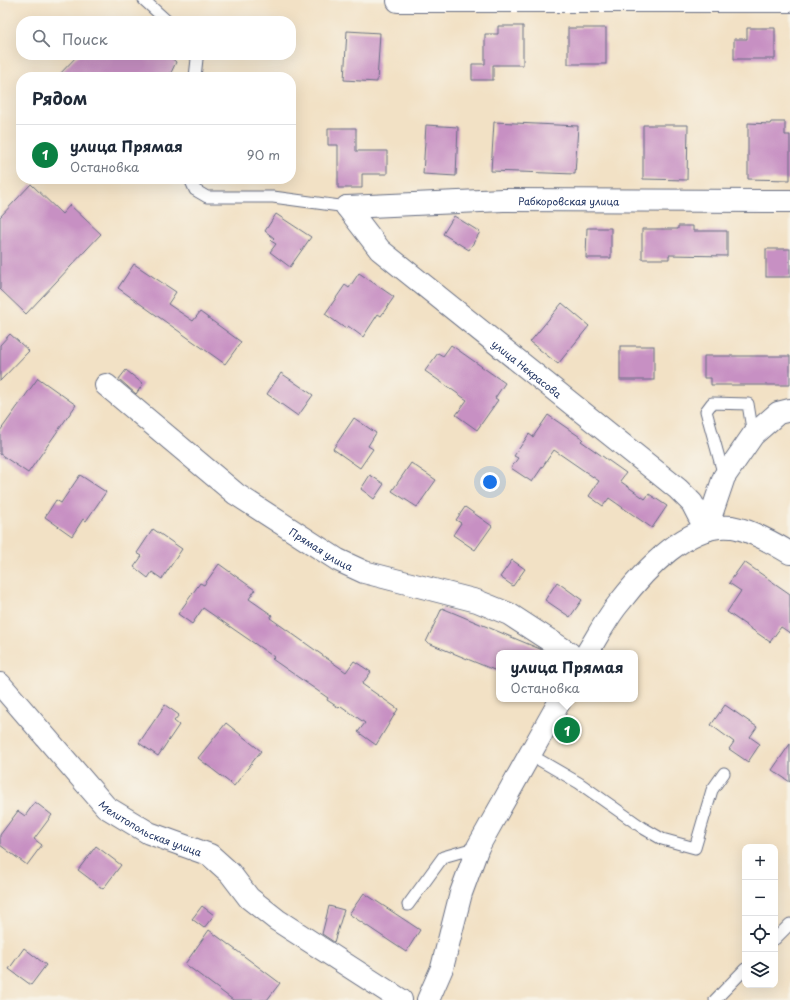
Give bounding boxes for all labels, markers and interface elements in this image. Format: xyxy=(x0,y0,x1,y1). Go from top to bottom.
search box xyxy=(16,16,296,60)
icon: search xyxy=(30,27,52,49)
text: Поиск xyxy=(62,27,108,50)
text: Рядом xyxy=(32,85,87,111)
text: улица Прямая xyxy=(70,134,183,157)
text: 1 xyxy=(42,145,48,164)
text: 90 m xyxy=(247,145,280,164)
text: Остановка xyxy=(70,157,139,176)
street label: Рабкоровская улица xyxy=(518,193,620,208)
street label: улица Некрасова xyxy=(489,335,566,401)
your location xyxy=(480,472,500,492)
street label: Прямая улица xyxy=(287,523,356,574)
popup xyxy=(496,650,638,702)
text: улица Прямая xyxy=(511,655,623,678)
text: Остановка xyxy=(511,678,580,697)
pin: 1 xyxy=(554,715,580,745)
street label: Мелитопольская улица xyxy=(96,797,205,859)
map controls xyxy=(742,844,778,988)
button: + xyxy=(742,844,778,880)
button: − xyxy=(742,880,778,916)
button: locate xyxy=(742,916,778,952)
button: layers xyxy=(742,952,778,988)

